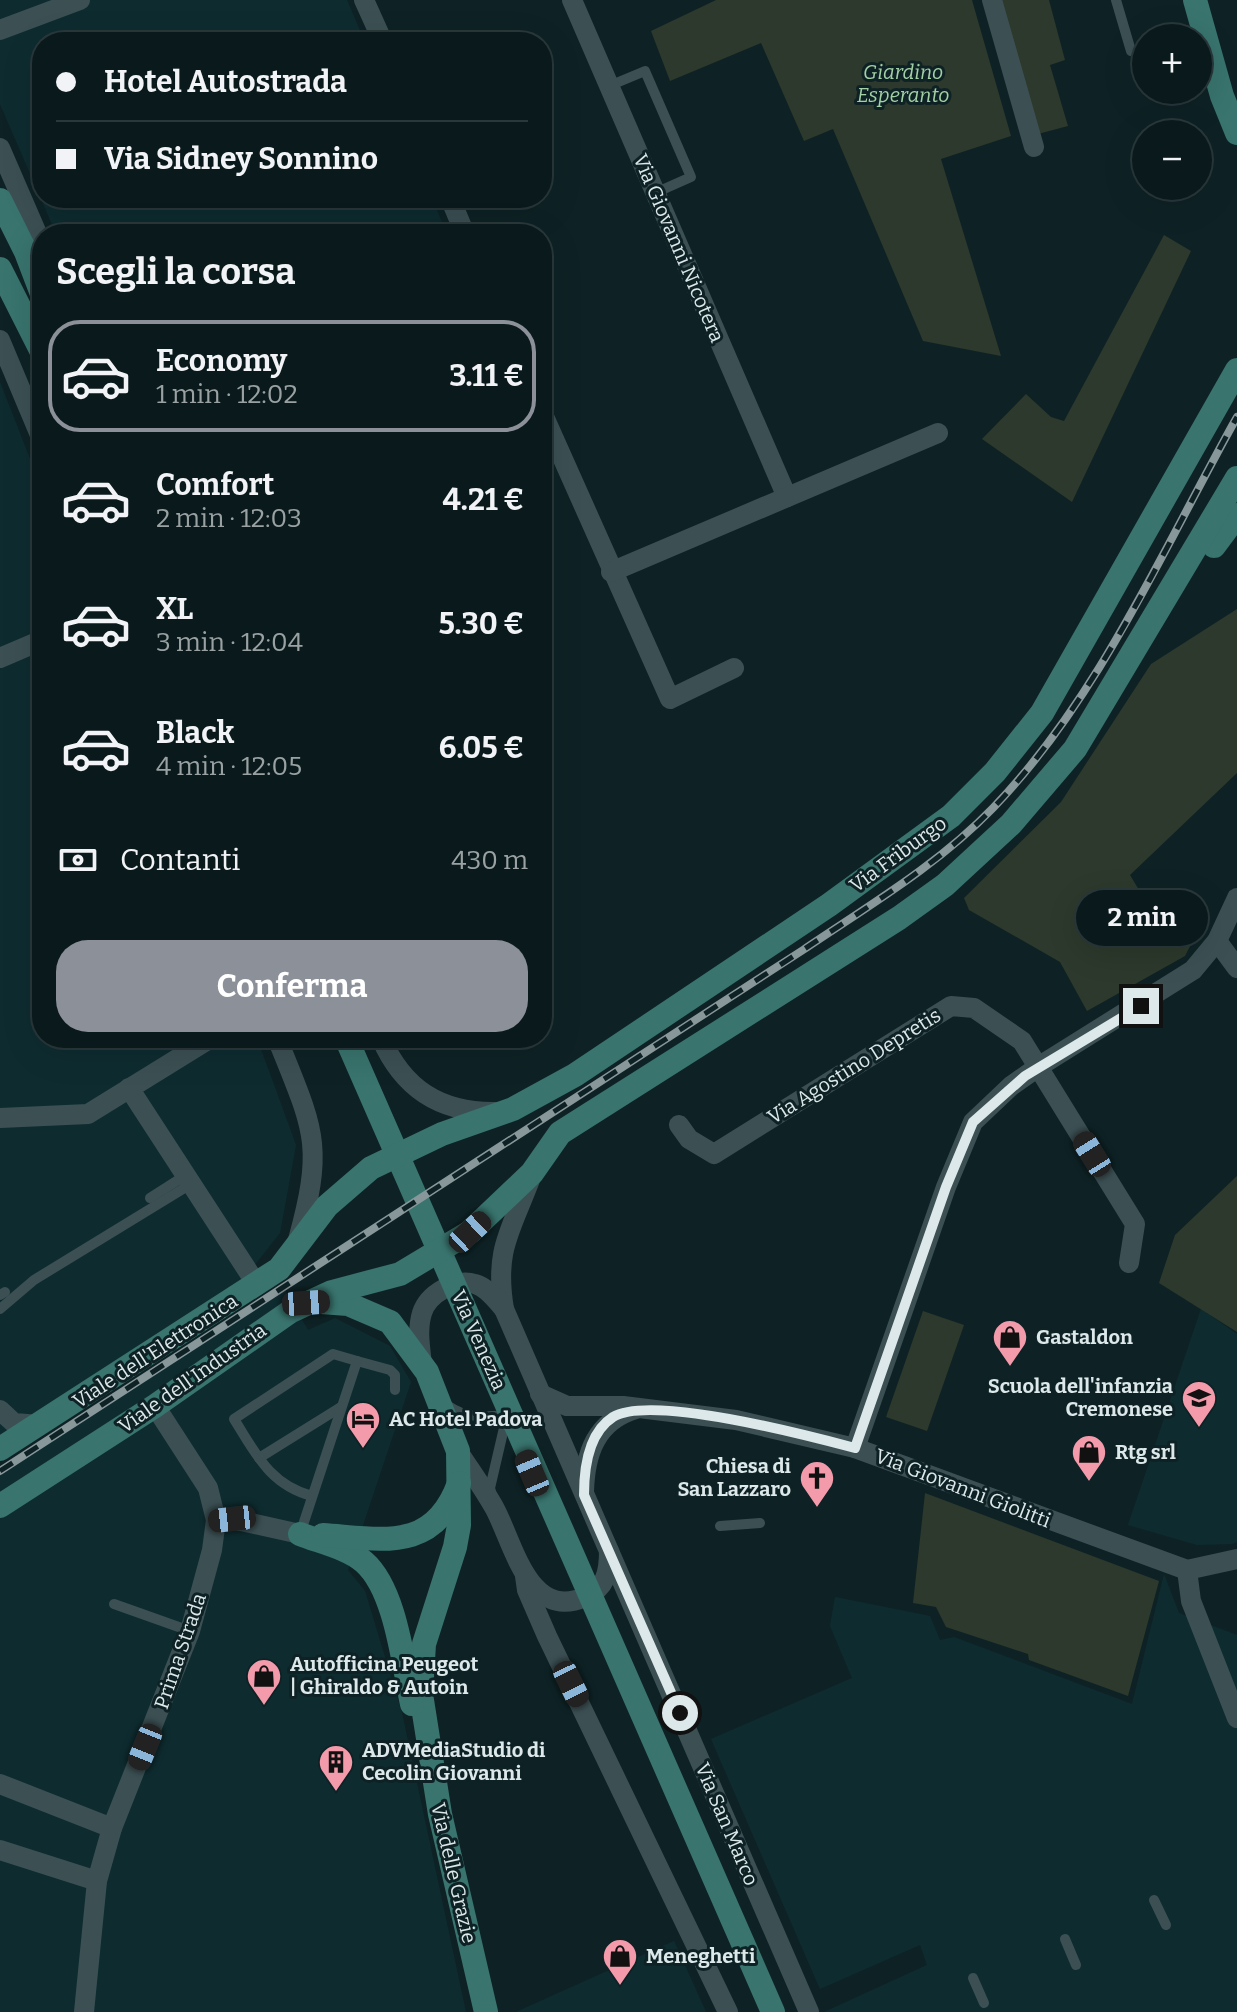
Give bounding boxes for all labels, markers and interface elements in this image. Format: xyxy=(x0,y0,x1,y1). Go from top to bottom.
map controls xyxy=(1132,24,1212,200)
button: + xyxy=(1132,24,1212,104)
park label: Giardino Esperanto xyxy=(857,60,949,107)
text: Hotel Autostrada xyxy=(104,64,347,100)
button: − xyxy=(1132,120,1212,200)
text: Via Sidney Sonnino xyxy=(104,141,378,177)
street label: Via Giovanni Nicotera xyxy=(628,150,730,346)
text: Scegli la corsa xyxy=(56,250,295,294)
icon: car xyxy=(60,340,132,412)
text: Economy xyxy=(156,343,287,379)
text: 3.11 € xyxy=(449,358,524,394)
text: 1 min · 12:02 xyxy=(156,379,298,410)
icon: car xyxy=(60,464,132,536)
text: Comfort xyxy=(156,467,274,503)
text: 4.21 € xyxy=(443,482,524,518)
text: 2 min · 12:03 xyxy=(156,503,302,534)
icon: car xyxy=(60,588,132,660)
text: XL xyxy=(156,591,193,627)
text: 5.30 € xyxy=(438,606,524,642)
text: 3 min · 12:04 xyxy=(156,627,303,658)
icon: car xyxy=(60,712,132,784)
text: Black xyxy=(156,715,234,751)
text: 6.05 € xyxy=(439,730,524,766)
text: 4 min · 12:05 xyxy=(156,751,302,782)
street label: Via Friburgo xyxy=(845,811,951,897)
icon: cash xyxy=(56,838,100,882)
text: Contanti xyxy=(120,842,241,878)
text: 430 m xyxy=(451,845,528,876)
callout: 2 min xyxy=(1075,890,1207,946)
text: 2 min xyxy=(1107,902,1177,933)
button: Conferma xyxy=(56,940,528,1032)
route end xyxy=(1123,988,1159,1024)
street label: Via Agostino Depretis xyxy=(763,1003,945,1129)
car xyxy=(1069,1127,1115,1181)
car xyxy=(444,1207,496,1257)
street label: Via Venezia xyxy=(446,1286,512,1394)
street label: Viale dell'Elettronica xyxy=(68,1289,242,1413)
car xyxy=(281,1289,331,1317)
street label: Viale dell'Industria xyxy=(114,1318,271,1438)
shop icon: Gastaldon xyxy=(991,1318,1029,1368)
place label: Gastaldon xyxy=(1036,1325,1133,1349)
place label: Scuola dell'infanzia Cremonese xyxy=(988,1374,1173,1421)
school or university icon: Scuola dell'infanzia Cremonese xyxy=(1180,1379,1218,1429)
hotel icon: AC Hotel Padova xyxy=(344,1400,382,1450)
place label: AC Hotel Padova xyxy=(389,1407,543,1431)
shop icon: Rtg srl xyxy=(1070,1433,1108,1483)
place label: Rtg srl xyxy=(1115,1440,1176,1464)
street label: Via Giovanni Giolitti xyxy=(872,1443,1054,1533)
car xyxy=(512,1446,552,1500)
place label: Chiesa di San Lazzaro xyxy=(677,1454,792,1501)
church icon: Chiesa di San Lazzaro xyxy=(798,1459,836,1509)
car xyxy=(207,1505,257,1533)
street label: Prima Strada xyxy=(149,1590,211,1712)
place label: Autofficina Peugeot | Ghiraldo & Autoin xyxy=(290,1652,478,1699)
shop icon: Autofficina Peugeot | Ghiraldo & Autoin xyxy=(245,1657,283,1707)
car xyxy=(550,1657,592,1711)
route start xyxy=(662,1695,698,1731)
car xyxy=(125,1720,165,1774)
place label: ADVMediaStudio di Cecolin Giovanni xyxy=(362,1738,546,1785)
building icon: ADVMediaStudio di Cecolin Giovanni xyxy=(317,1743,355,1793)
street label: Via San Marco xyxy=(690,1759,764,1889)
street label: Via delle Grazie xyxy=(426,1800,482,1946)
shop icon: Meneghetti xyxy=(601,1937,639,1987)
place label: Meneghetti xyxy=(646,1944,756,1968)

